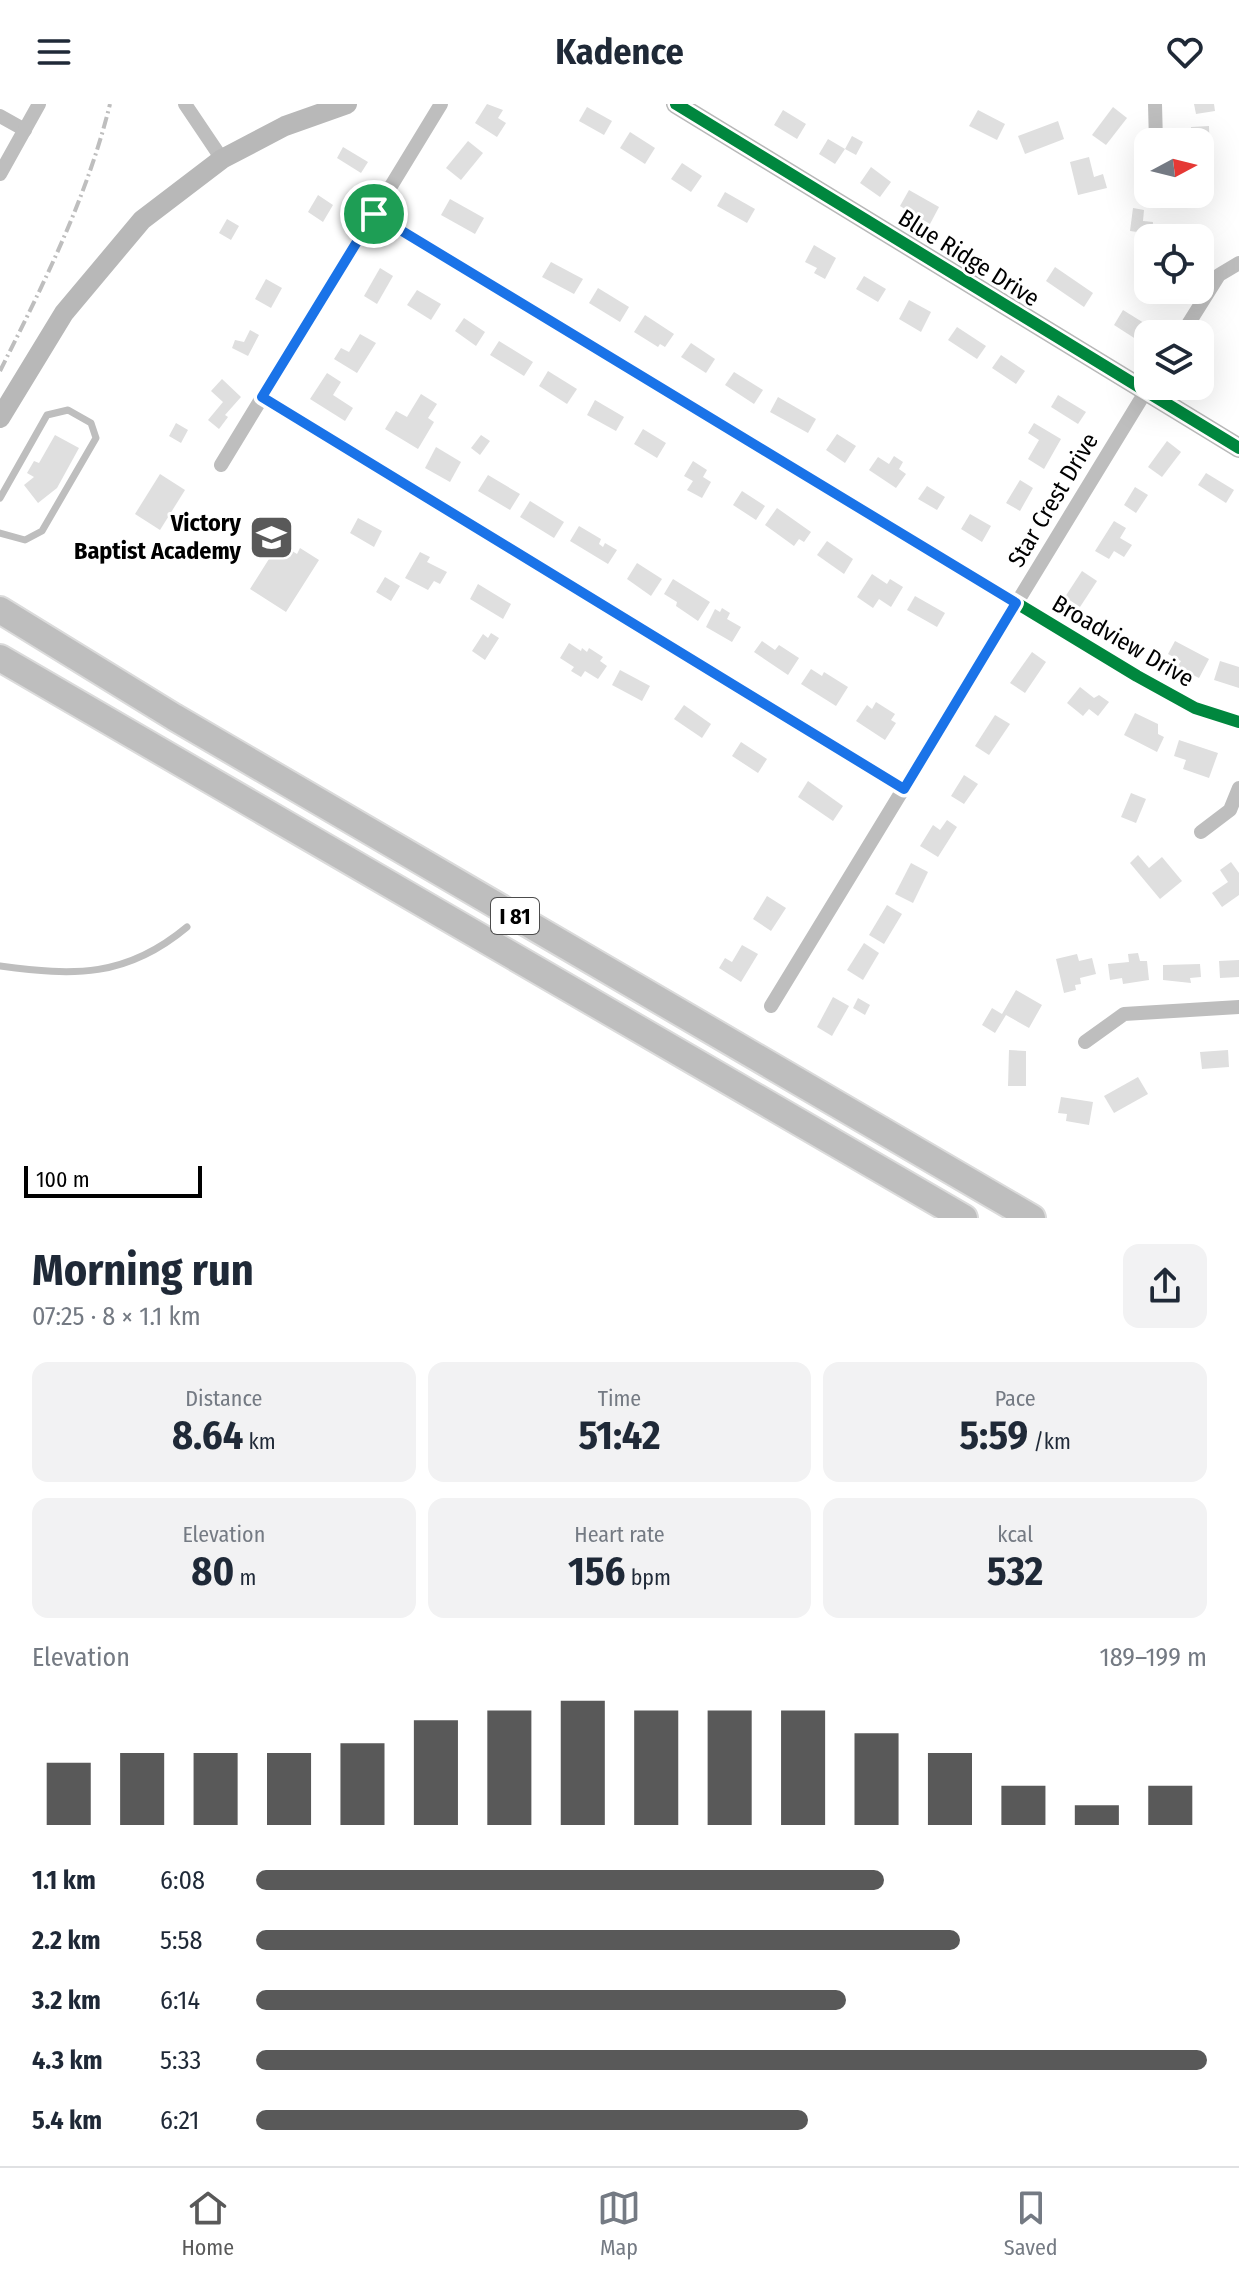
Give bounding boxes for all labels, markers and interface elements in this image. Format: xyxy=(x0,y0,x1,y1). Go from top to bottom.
icon: menu xyxy=(32,30,76,74)
text: Kadence xyxy=(555,30,684,74)
icon: heart xyxy=(1163,30,1207,74)
north arrow xyxy=(1134,128,1214,208)
map controls xyxy=(1134,128,1214,400)
pin xyxy=(340,180,408,248)
icon: arrive xyxy=(352,192,396,236)
street label: Blue Ridge Drive xyxy=(893,204,1045,312)
button: locate xyxy=(1134,224,1214,304)
button: layers xyxy=(1134,320,1214,400)
street label: Star Crest Drive xyxy=(1002,428,1104,572)
place label: Victory Baptist Academy xyxy=(74,509,242,565)
school or university icon: Victory Baptist Academy xyxy=(248,513,296,561)
street label: Broadview Drive xyxy=(1047,589,1199,693)
road number: I 81 xyxy=(491,898,539,934)
scale bar xyxy=(24,1162,202,1198)
text: 100 m xyxy=(36,1166,90,1193)
text: Morning run xyxy=(32,1244,254,1297)
button: share xyxy=(1123,1244,1207,1328)
text: 07:25 · 8 × 1.1 km xyxy=(32,1301,201,1332)
text: Distance xyxy=(185,1385,262,1412)
text: Time xyxy=(598,1385,641,1412)
text: Pace xyxy=(995,1385,1036,1412)
text: 8.64 xyxy=(172,1412,243,1460)
text: 51:42 xyxy=(578,1412,660,1460)
text: 5:59 xyxy=(959,1412,1028,1460)
text: km xyxy=(243,1428,276,1455)
text: /km xyxy=(1028,1428,1071,1455)
text: Elevation xyxy=(182,1521,265,1548)
text: Heart rate xyxy=(574,1521,665,1548)
text: kcal xyxy=(997,1521,1033,1548)
text: 80 xyxy=(191,1548,234,1596)
text: 156 xyxy=(568,1548,625,1596)
text: 532 xyxy=(987,1548,1043,1596)
text: m xyxy=(234,1564,256,1591)
text: bpm xyxy=(625,1564,671,1591)
text: Elevation xyxy=(32,1642,130,1673)
text: 189–199 m xyxy=(1100,1642,1207,1673)
text: 1.1 km xyxy=(32,1865,96,1896)
text: 6:08 xyxy=(160,1865,205,1896)
text: 2.2 km xyxy=(32,1925,101,1956)
text: 5:58 xyxy=(160,1925,202,1956)
text: 3.2 km xyxy=(32,1985,101,2016)
text: 6:14 xyxy=(160,1985,200,2016)
text: 4.3 km xyxy=(32,2045,103,2076)
text: 5:33 xyxy=(160,2045,201,2076)
text: 5.4 km xyxy=(32,2105,102,2136)
text: 6:21 xyxy=(160,2105,199,2136)
tab: Home xyxy=(181,2186,234,2261)
tab: Map xyxy=(597,2186,641,2261)
tab: Saved xyxy=(1004,2186,1058,2261)

